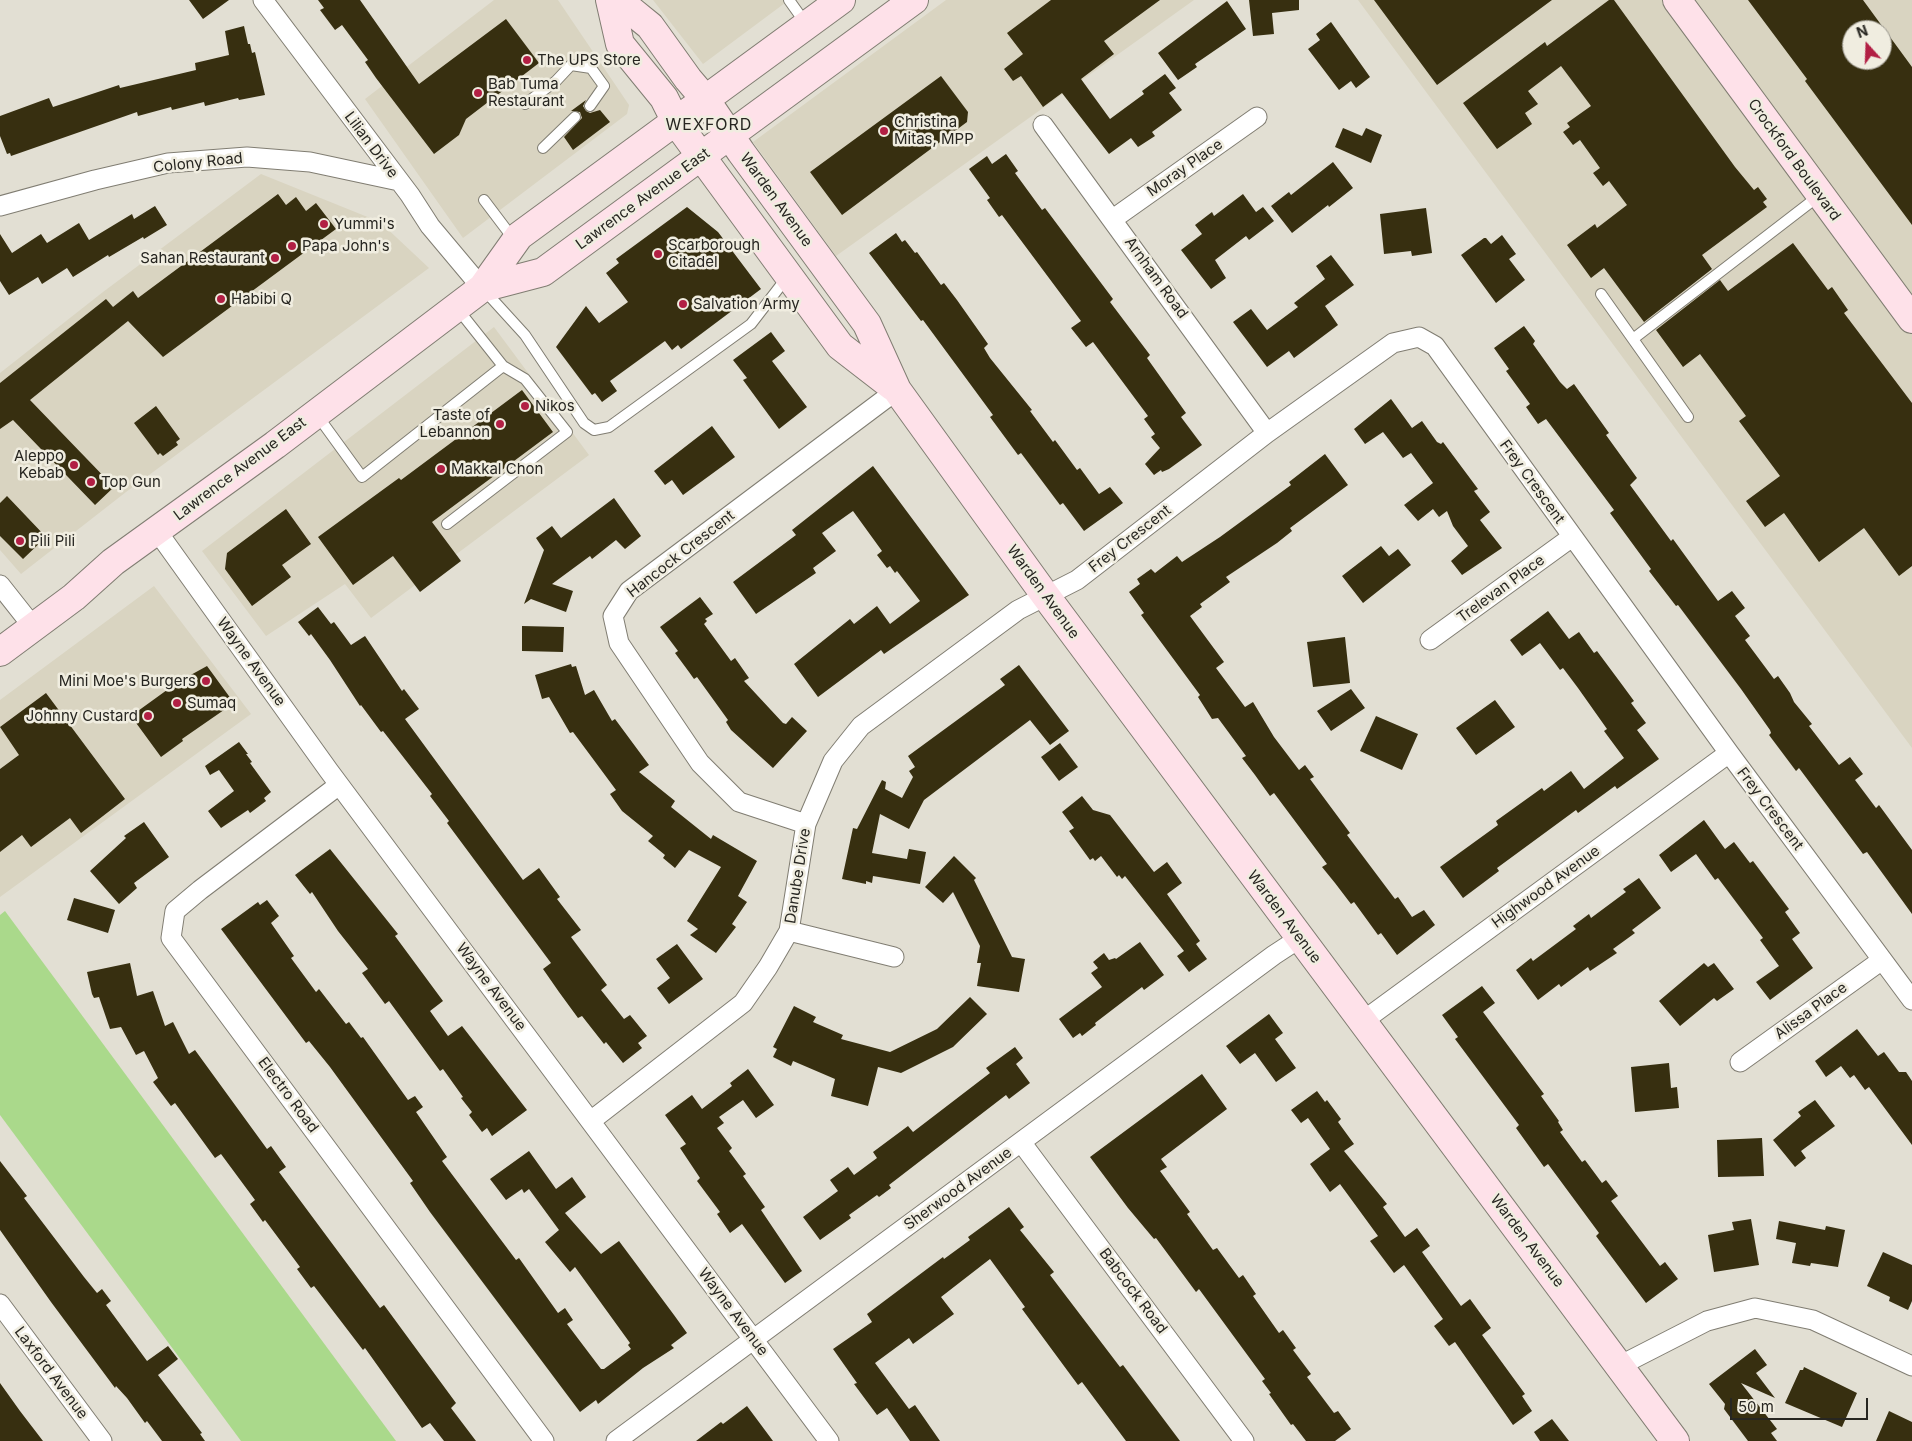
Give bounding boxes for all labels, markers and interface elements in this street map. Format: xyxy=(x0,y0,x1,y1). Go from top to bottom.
north arrow xyxy=(1842,20,1892,70)
text: N xyxy=(1854,22,1870,41)
place label: The UPS Store xyxy=(537,51,641,69)
marker: The UPS Store xyxy=(521,54,533,66)
place label: Bab Tuma Restaurant xyxy=(488,75,564,110)
marker: Bab Tuma Restaurant xyxy=(472,87,484,99)
street label: Crockford Boulevard xyxy=(1744,96,1844,224)
street label: Lilian Drive xyxy=(340,108,402,182)
place label: Christina Mitas, MPP xyxy=(894,113,974,148)
district label: WEXFORD xyxy=(665,115,753,135)
marker: Christina Mitas, MPP xyxy=(878,125,890,137)
street label: Moray Place xyxy=(1144,135,1226,201)
street label: Lawrence Avenue East xyxy=(573,144,713,254)
street label: Colony Road xyxy=(152,149,244,177)
street label: Warden Avenue xyxy=(736,150,816,250)
place label: Yummi's xyxy=(334,215,395,233)
marker: Yummi's xyxy=(318,218,330,230)
street label: Arnham Road xyxy=(1121,234,1191,322)
place label: Scarborough Citadel xyxy=(668,236,760,271)
place label: Papa John's xyxy=(302,237,390,255)
marker: Papa John's xyxy=(286,240,298,252)
marker: Scarborough Citadel xyxy=(652,248,664,260)
place label: Sahan Restaurant xyxy=(140,249,265,267)
marker: Sahan Restaurant xyxy=(269,252,281,264)
place label: Habibi Q xyxy=(231,290,292,308)
marker: Habibi Q xyxy=(215,293,227,305)
place label: Salvation Army xyxy=(693,295,800,313)
marker: Salvation Army xyxy=(677,298,689,310)
place label: Nikos xyxy=(535,397,575,415)
marker: Nikos xyxy=(519,400,531,412)
place label: Taste of Lebannon xyxy=(419,406,490,441)
street label: Lawrence Avenue East xyxy=(170,413,310,525)
marker: Taste of Lebannon xyxy=(494,418,506,430)
street label: Frey Crescent xyxy=(1496,437,1568,527)
place label: Aleppo Kebab xyxy=(14,447,64,482)
marker: Aleppo Kebab xyxy=(68,459,80,471)
place label: Makkal Chon xyxy=(451,460,543,478)
marker: Makkal Chon xyxy=(435,463,447,475)
place label: Top Gun xyxy=(101,473,161,491)
marker: Top Gun xyxy=(85,476,97,488)
street label: Frey Crescent xyxy=(1085,501,1175,577)
street label: Hancock Crescent xyxy=(624,507,738,601)
place label: Pili Pili xyxy=(30,532,75,550)
marker: Pili Pili xyxy=(14,535,26,547)
street label: Warden Avenue xyxy=(1003,542,1083,642)
street label: Trelevan Place xyxy=(1454,551,1548,627)
street label: Wayne Avenue xyxy=(213,614,289,710)
place label: Mini Moe's Burgers xyxy=(59,672,196,690)
marker: Mini Moe's Burgers xyxy=(200,675,212,687)
place label: Sumaq xyxy=(187,694,236,712)
marker: Sumaq xyxy=(171,697,183,709)
place label: Johnny Custard xyxy=(26,707,138,725)
marker: Johnny Custard xyxy=(142,710,154,722)
street label: Frey Crescent xyxy=(1733,764,1807,854)
street label: Danube Drive xyxy=(782,827,814,925)
street label: Highwood Avenue xyxy=(1489,842,1603,932)
street label: Warden Avenue xyxy=(1243,867,1325,967)
street label: Wayne Avenue xyxy=(452,940,530,1034)
street label: Alissa Place xyxy=(1771,979,1851,1043)
street label: Electro Road xyxy=(254,1054,322,1136)
street label: Sherwood Avenue xyxy=(900,1144,1016,1234)
street label: Warden Avenue xyxy=(1486,1191,1568,1291)
street label: Babcock Road xyxy=(1095,1245,1171,1337)
street label: Wayne Avenue xyxy=(694,1265,772,1359)
street label: Laxford Avenue xyxy=(10,1323,92,1423)
scale bar xyxy=(1732,1388,1870,1420)
text: 50 m xyxy=(1738,1397,1774,1416)

